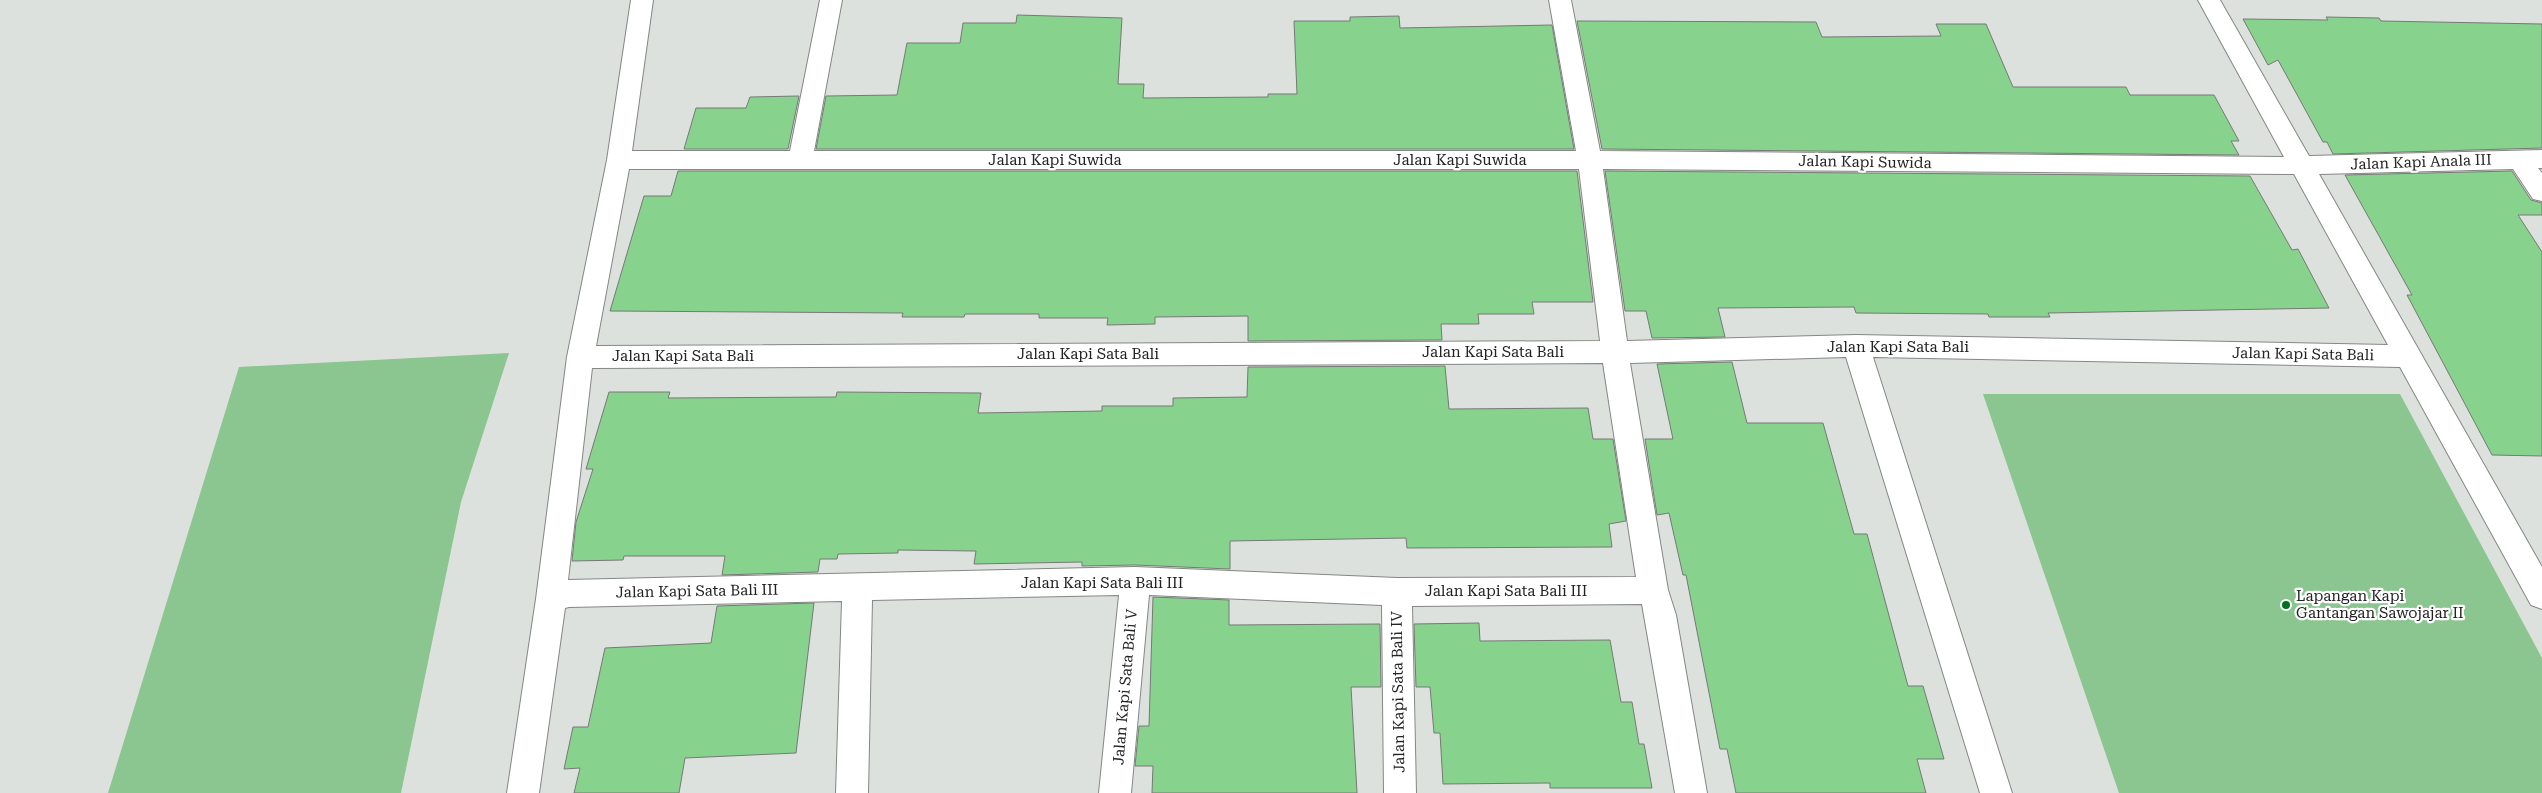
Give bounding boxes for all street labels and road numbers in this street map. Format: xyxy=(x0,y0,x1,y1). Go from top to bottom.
street label: Jalan Kapi Suwida xyxy=(988,151,1122,169)
street label: Jalan Kapi Suwida xyxy=(1393,151,1527,169)
street label: Jalan Kapi Anala III xyxy=(2350,151,2492,173)
street label: Jalan Kapi Suwida xyxy=(1798,152,1932,172)
street label: Jalan Kapi Sata Bali xyxy=(1827,338,1969,356)
street label: Jalan Kapi Sata Bali xyxy=(1422,343,1564,361)
street label: Jalan Kapi Sata Bali xyxy=(2232,344,2374,364)
street label: Jalan Kapi Sata Bali xyxy=(1017,345,1159,363)
street label: Jalan Kapi Sata Bali xyxy=(612,347,754,365)
street label: Jalan Kapi Sata Bali III xyxy=(1021,574,1183,592)
street label: Jalan Kapi Sata Bali III xyxy=(615,581,779,601)
street label: Jalan Kapi Sata Bali III xyxy=(1425,582,1587,600)
street label: Jalan Kapi Sata Bali V xyxy=(1109,608,1141,766)
street label: Jalan Kapi Sata Bali IV xyxy=(1388,610,1408,773)

